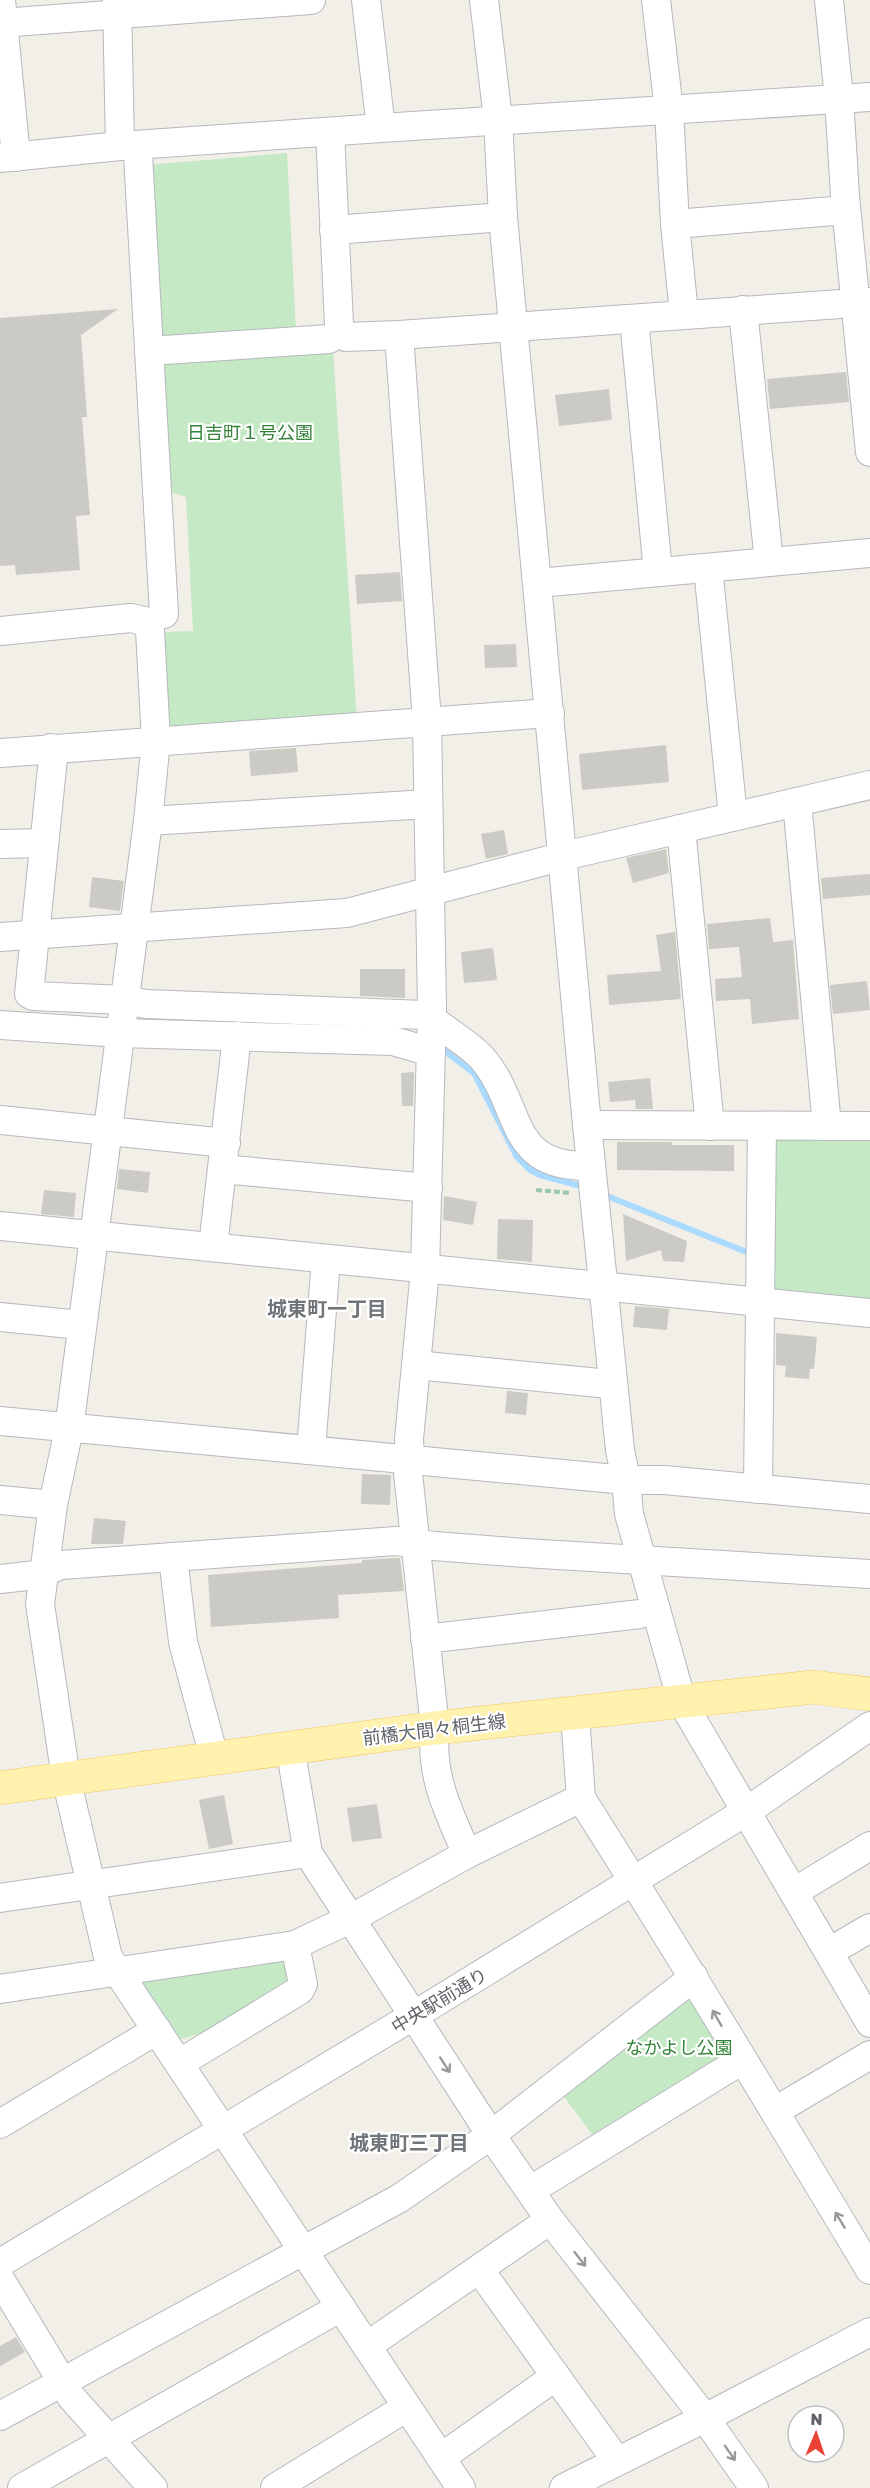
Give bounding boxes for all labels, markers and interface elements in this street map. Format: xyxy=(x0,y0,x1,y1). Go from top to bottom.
park label: 日吉町１号公園 xyxy=(187,421,313,443)
district label: 城東町一丁目 xyxy=(267,1296,387,1320)
street label: 前橋大間々桐生線 xyxy=(361,1709,507,1749)
street label: 中央駅前通り xyxy=(387,1963,491,2037)
one-way arrow xyxy=(711,2009,723,2026)
park label: なかよし公園 xyxy=(625,2036,733,2058)
one-way arrow xyxy=(439,2056,451,2072)
district label: 城東町三丁目 xyxy=(349,2130,469,2154)
one-way arrow xyxy=(834,2212,846,2229)
one-way arrow xyxy=(574,2251,587,2267)
north arrow xyxy=(786,2404,846,2464)
text: N xyxy=(810,2409,823,2429)
one-way arrow xyxy=(724,2445,736,2461)

